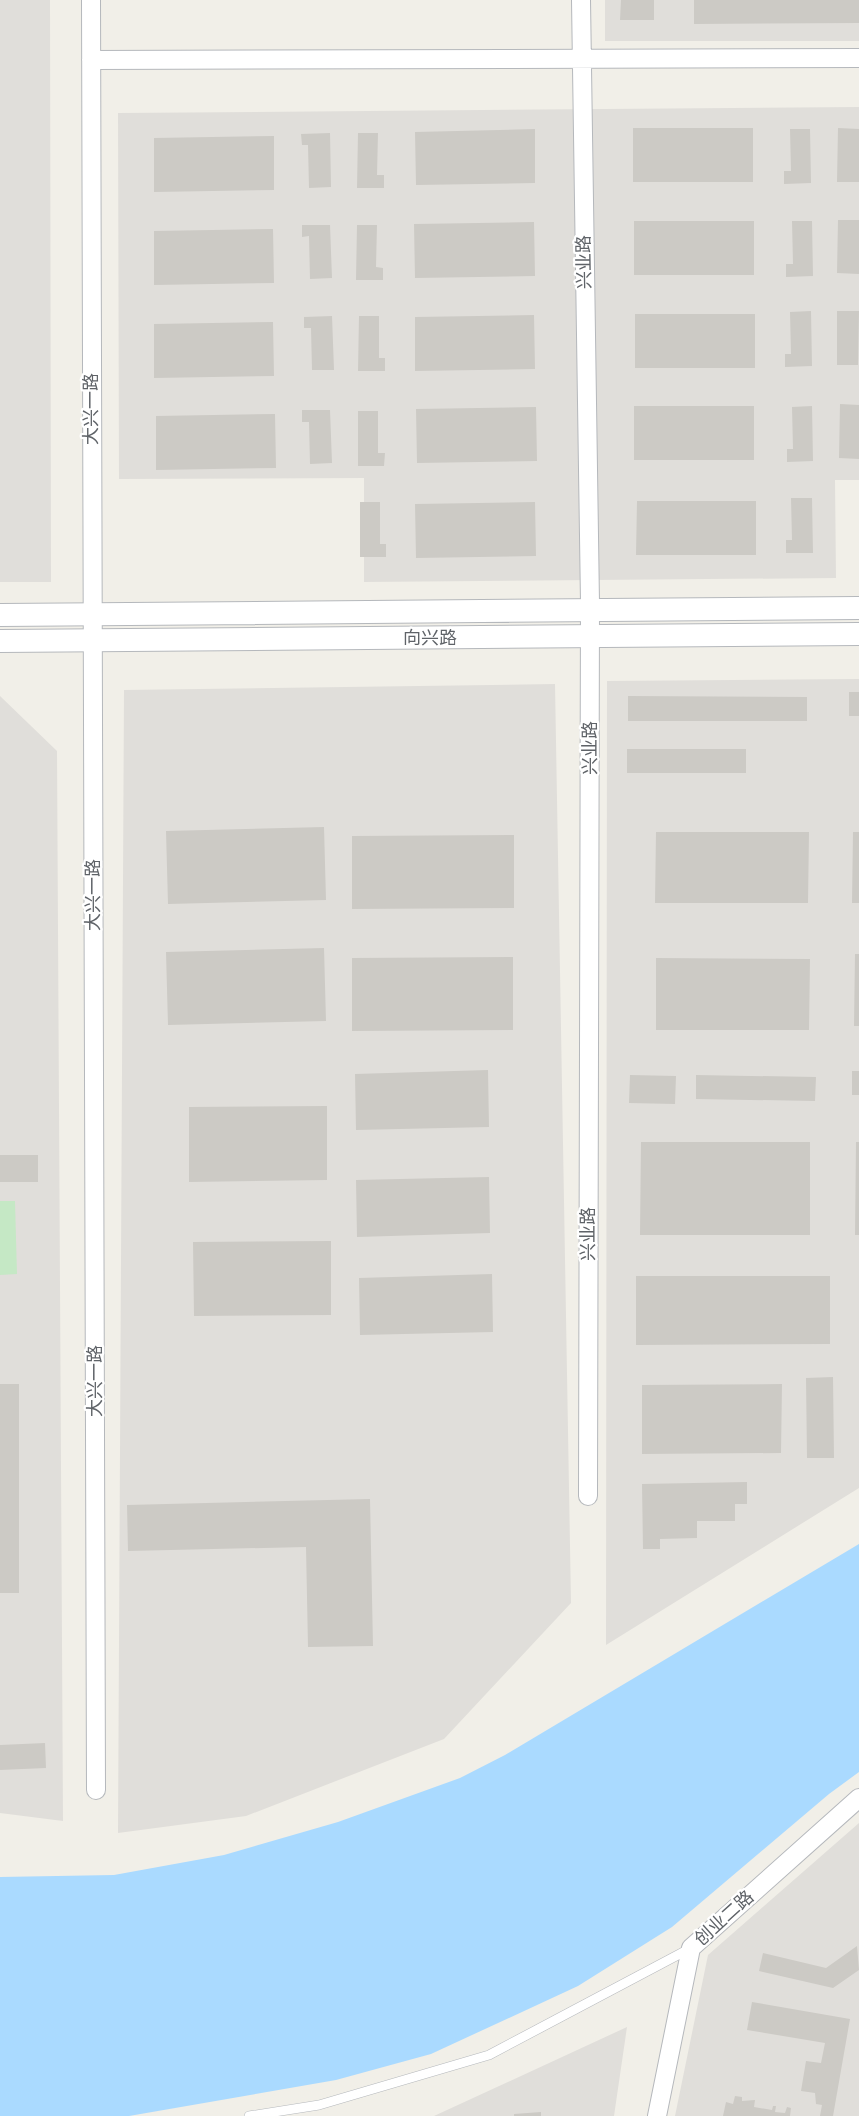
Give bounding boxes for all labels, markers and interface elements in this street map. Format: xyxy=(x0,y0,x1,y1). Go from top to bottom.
street label: 兴业路 xyxy=(571,235,597,289)
street label: 大兴一路 xyxy=(78,373,104,445)
street label: 向兴路 xyxy=(403,625,457,651)
street label: 兴业路 xyxy=(577,721,603,775)
street label: 大兴一路 xyxy=(80,859,106,931)
street label: 兴业路 xyxy=(575,1207,601,1261)
street label: 大兴一路 xyxy=(82,1345,108,1417)
street label: 创业二路 xyxy=(689,1884,759,1952)

